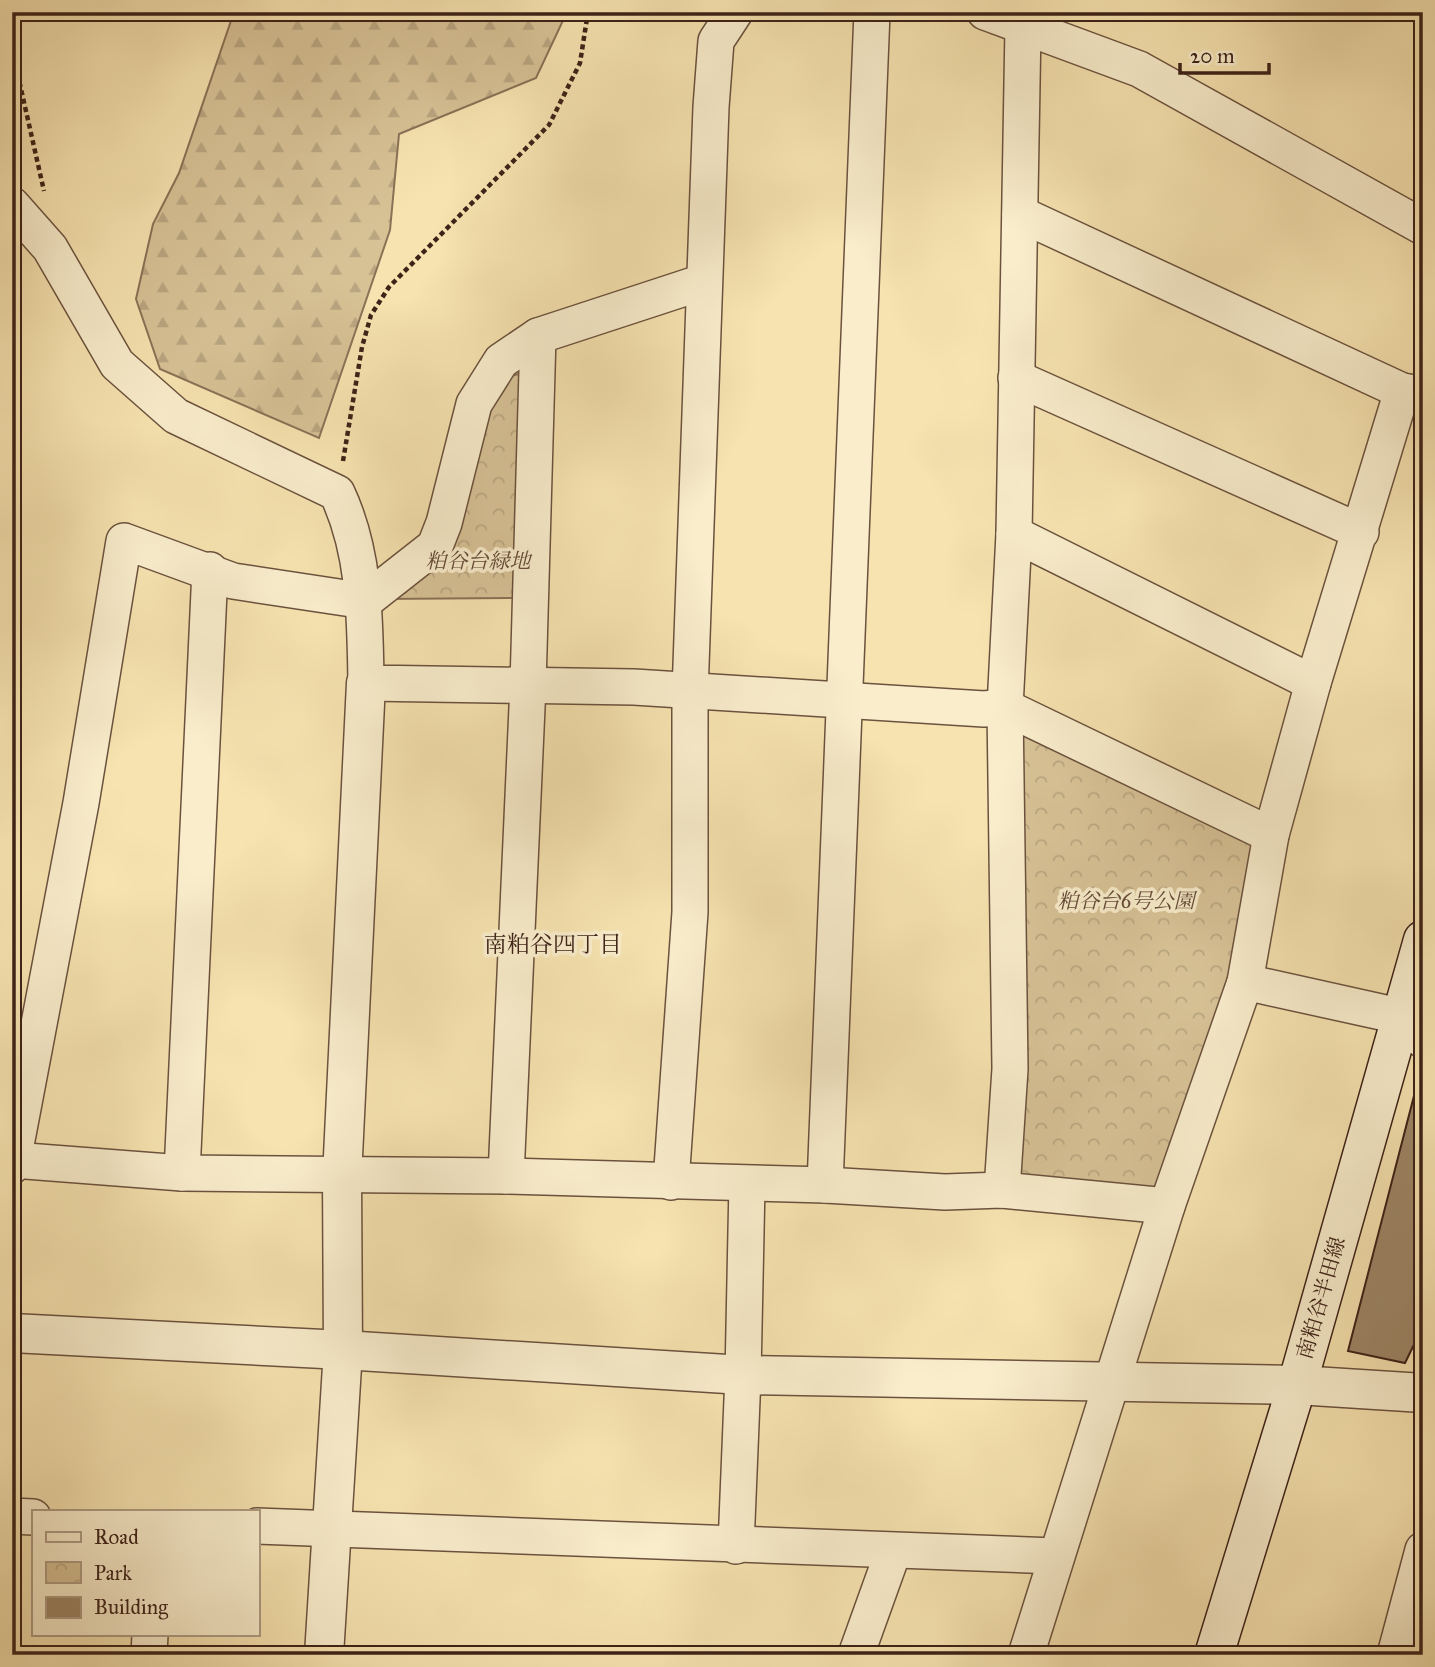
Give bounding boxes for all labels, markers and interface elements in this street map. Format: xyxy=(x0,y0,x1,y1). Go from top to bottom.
scale bar xyxy=(1180,32,1269,76)
text: 20 m xyxy=(1190,43,1235,69)
park label: 粕谷台緑地 xyxy=(426,548,532,574)
park label: 粕谷台6号公園 xyxy=(1058,888,1197,914)
district label: 南粕谷四丁目 xyxy=(484,930,622,958)
street label: 南粕谷半田線 xyxy=(1291,1234,1351,1362)
legend xyxy=(32,1510,259,1636)
text: Road xyxy=(94,1524,139,1550)
text: Park xyxy=(94,1560,132,1586)
text: Building xyxy=(94,1594,168,1620)

